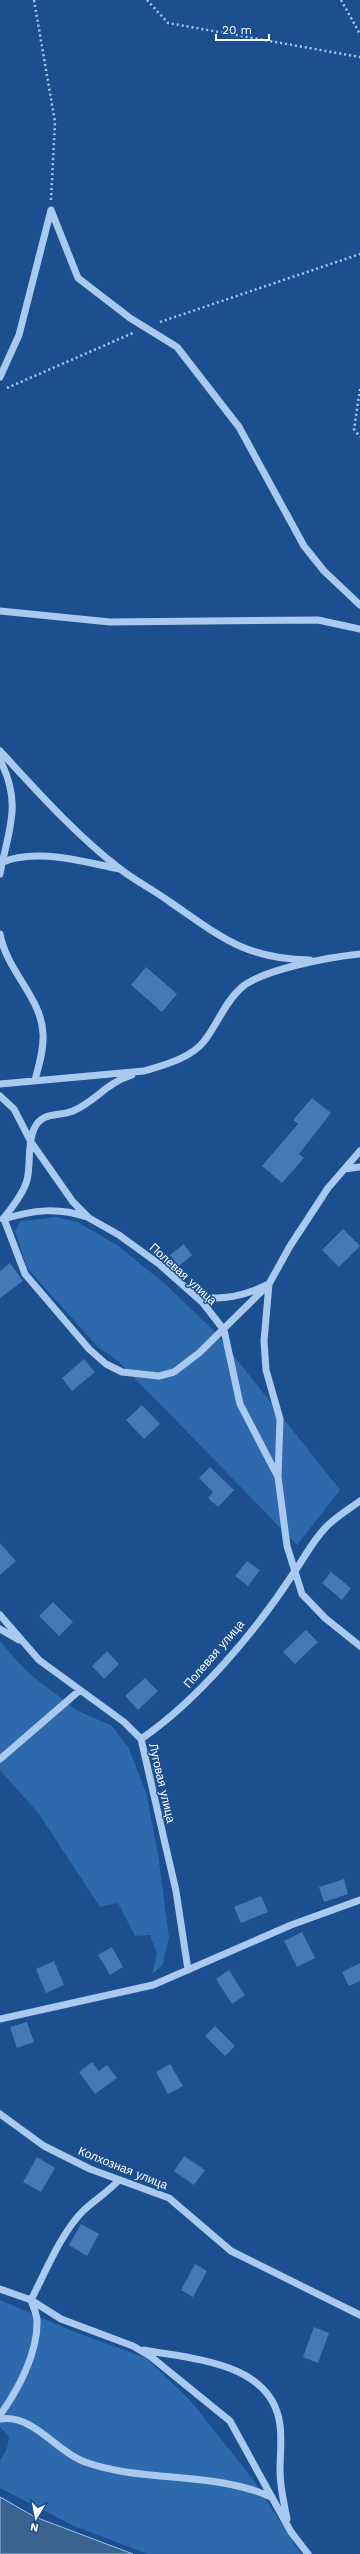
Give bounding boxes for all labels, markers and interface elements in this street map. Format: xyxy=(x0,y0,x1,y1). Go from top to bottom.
scale bar xyxy=(216,16,269,42)
text: 20 m xyxy=(222,23,252,37)
street label: Полевая улица xyxy=(147,1240,220,1308)
street label: Полевая улица xyxy=(181,1617,247,1691)
street label: Луговая улица xyxy=(146,1742,178,1824)
street label: Колхозная улица xyxy=(76,2144,170,2192)
north arrow xyxy=(16,2498,56,2538)
text: N xyxy=(29,2520,39,2534)

